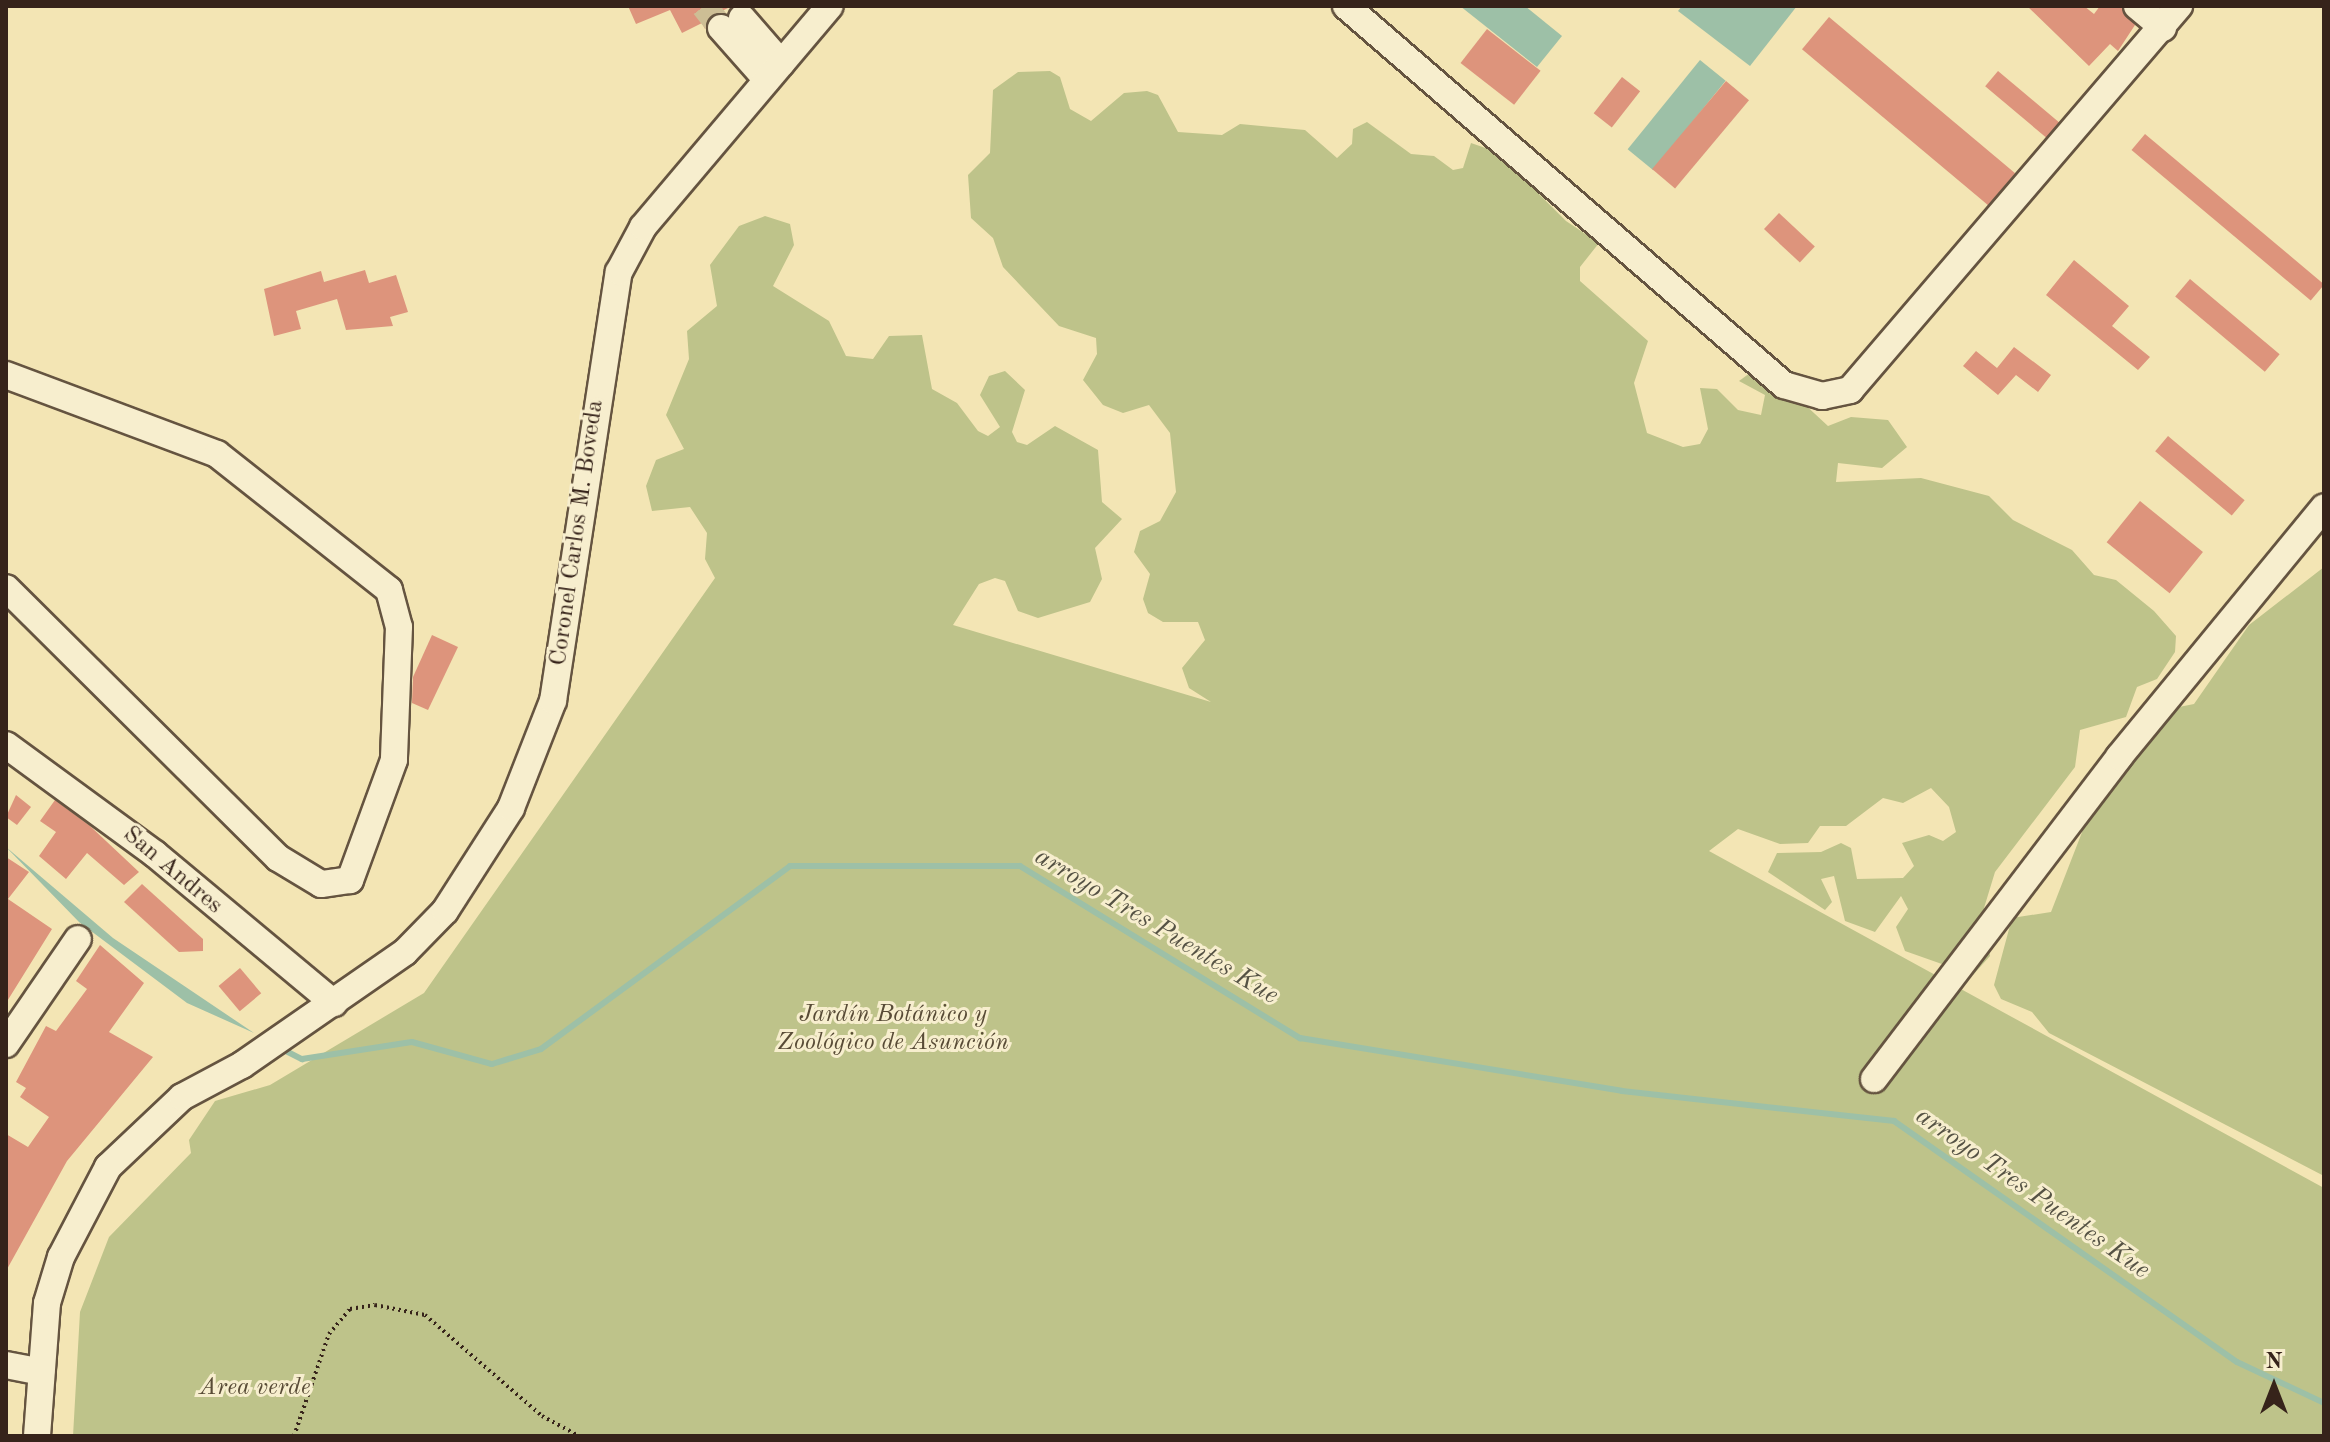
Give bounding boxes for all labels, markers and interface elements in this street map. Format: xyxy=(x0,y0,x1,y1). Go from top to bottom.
street label: Coronel Carlos M. Boveda xyxy=(545,398,611,668)
street label: San Andres xyxy=(116,821,228,921)
water label: arroyo Tres Puentes Kue xyxy=(1029,842,1283,1012)
park label: Jardín Botánico y Zoológico de Asunción xyxy=(777,1002,1009,1058)
water label: arroyo Tres Puentes Kue xyxy=(1909,1101,2155,1287)
north arrow xyxy=(2234,1346,2314,1426)
text: N xyxy=(2266,1351,2282,1373)
park label: Area verde xyxy=(199,1375,311,1403)

